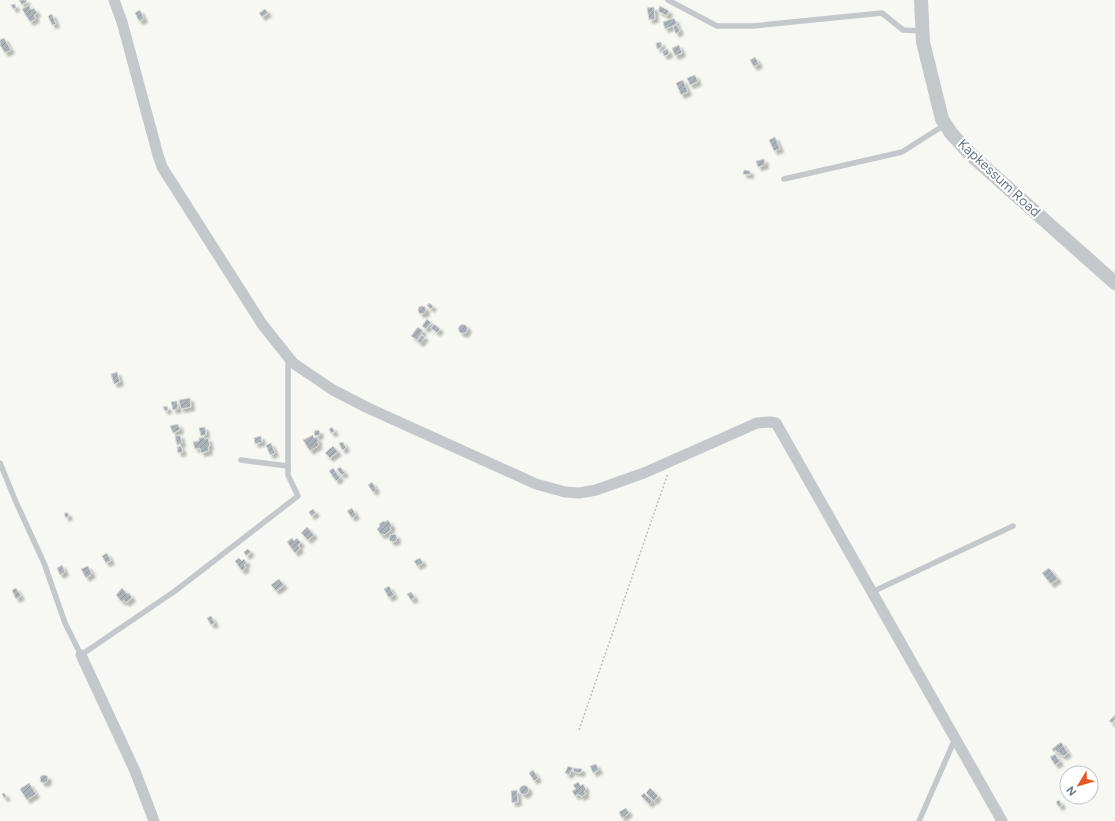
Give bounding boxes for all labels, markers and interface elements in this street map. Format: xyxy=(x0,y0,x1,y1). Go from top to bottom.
street label: Kapkessum Road xyxy=(954,135,1044,221)
north arrow xyxy=(1059,765,1099,805)
text: N xyxy=(1064,783,1079,798)

